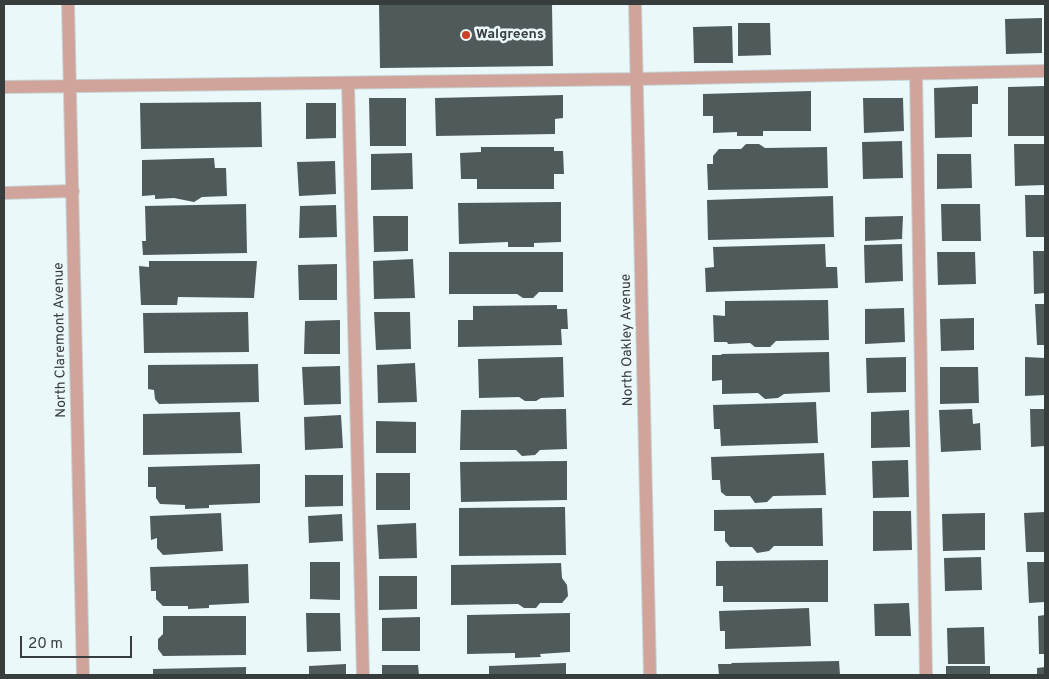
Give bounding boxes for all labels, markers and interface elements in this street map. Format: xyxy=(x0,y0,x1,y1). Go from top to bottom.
place label: Walgreens xyxy=(476,27,544,43)
marker: Walgreens xyxy=(460,29,472,41)
street label: North Claremont Avenue xyxy=(51,262,71,418)
street label: North Oakley Avenue xyxy=(618,274,638,406)
scale bar xyxy=(22,626,135,658)
text: 20 m xyxy=(28,635,63,654)

